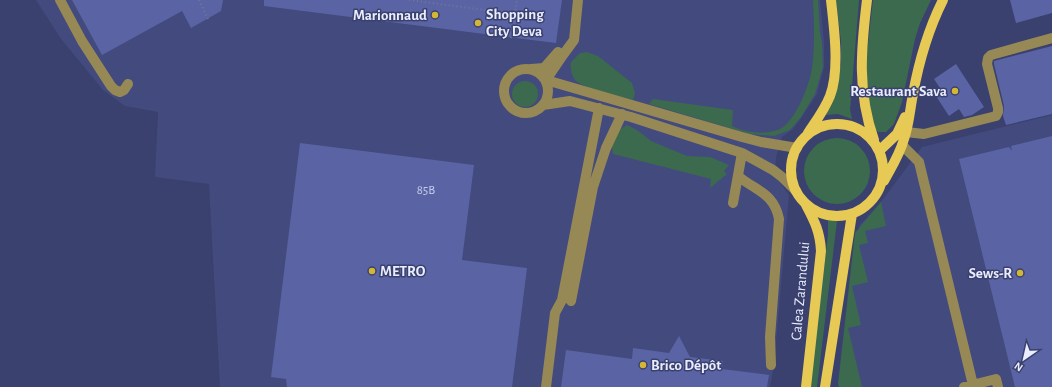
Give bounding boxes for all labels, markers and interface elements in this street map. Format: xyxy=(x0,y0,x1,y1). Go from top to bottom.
place label: Shopping City Deva xyxy=(486,7,544,39)
place label: Marionnaud xyxy=(353,8,427,23)
marker: Marionnaud xyxy=(430,10,440,20)
marker: Shopping City Deva xyxy=(473,18,483,28)
place label: Restaurant Sava xyxy=(850,84,947,99)
marker: Restaurant Sava xyxy=(950,86,960,96)
house number: 85B xyxy=(417,184,435,197)
street label: Calea Zarandului xyxy=(789,241,812,341)
place label: METRO xyxy=(380,264,426,279)
marker: METRO xyxy=(367,266,377,276)
place label: Sews-R xyxy=(968,266,1012,281)
marker: Sews-R xyxy=(1015,268,1025,278)
north arrow xyxy=(1004,339,1044,379)
place label: Brico Dépôt xyxy=(651,358,721,373)
marker: Brico Dépôt xyxy=(638,360,648,370)
text: N xyxy=(1012,360,1025,374)

